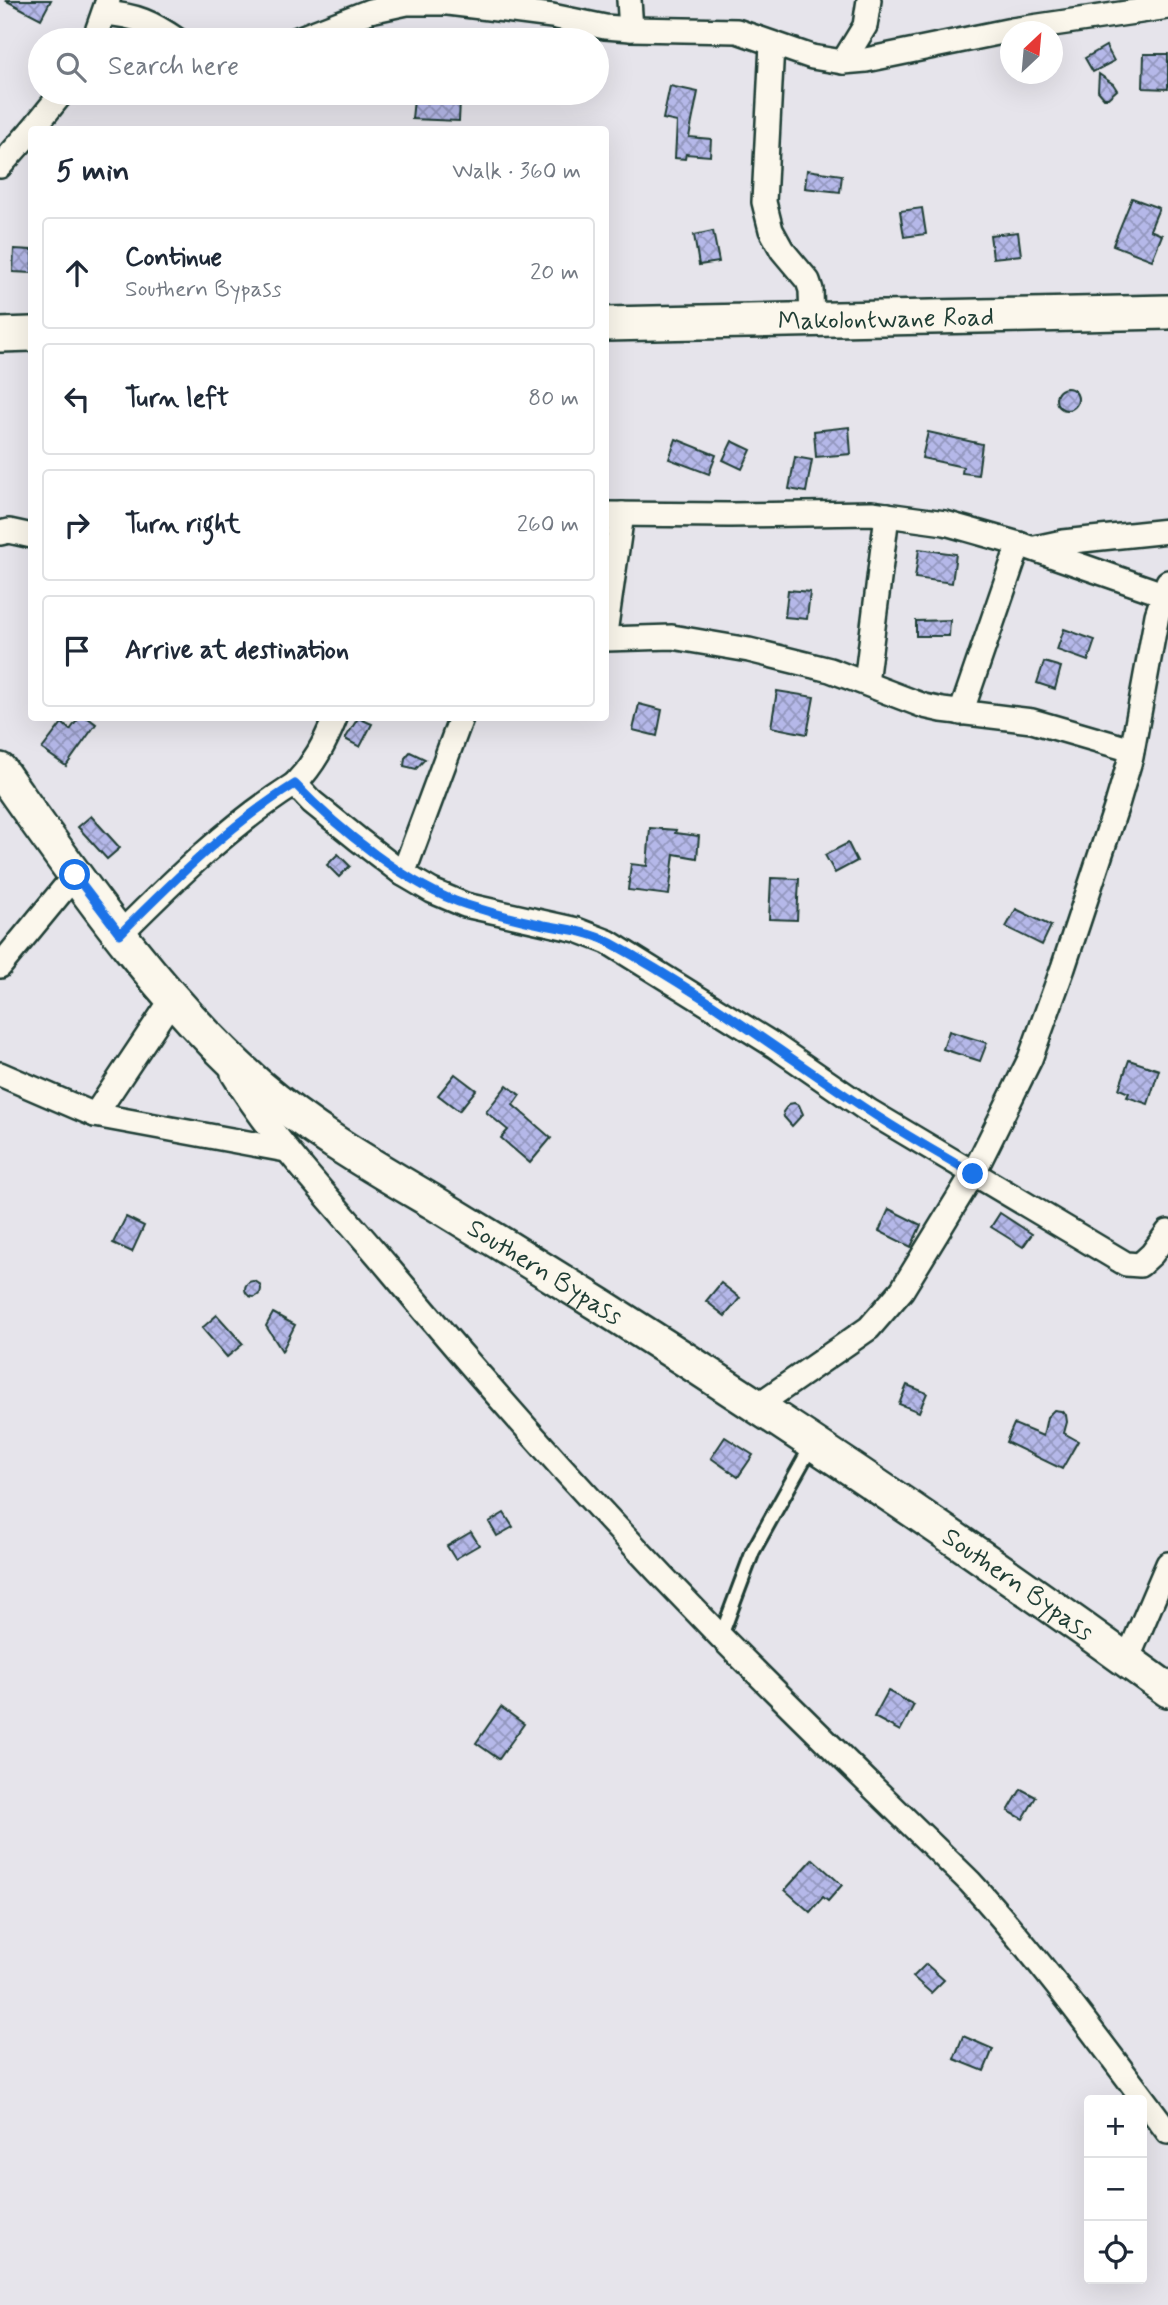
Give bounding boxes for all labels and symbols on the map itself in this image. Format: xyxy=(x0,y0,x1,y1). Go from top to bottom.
north arrow xyxy=(1000,21,1063,84)
street label: Makolontwane Road xyxy=(778,301,994,339)
route start xyxy=(59,859,90,890)
route end xyxy=(957,1158,988,1189)
street label: Southern Bypass xyxy=(460,1212,629,1334)
street label: Southern Bypass xyxy=(935,1520,1100,1650)

